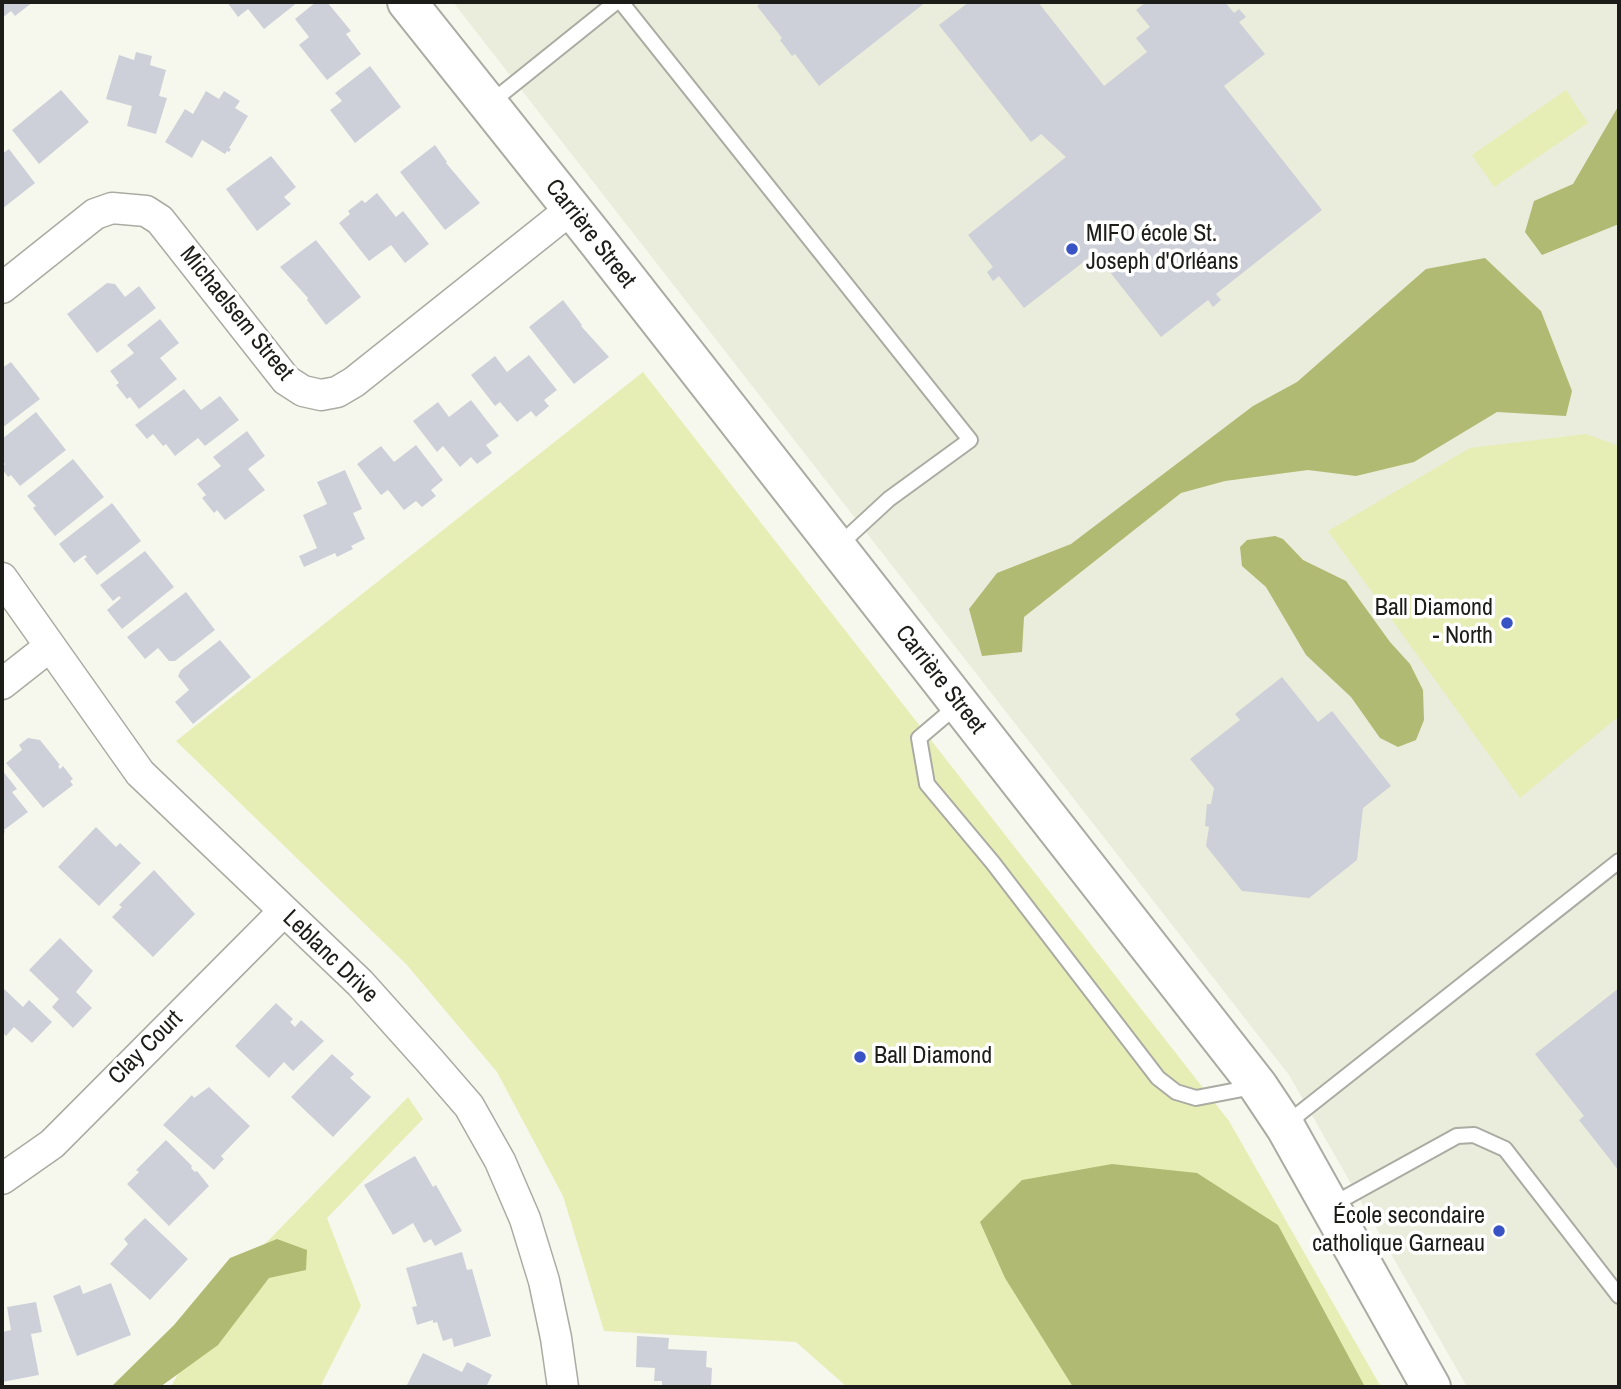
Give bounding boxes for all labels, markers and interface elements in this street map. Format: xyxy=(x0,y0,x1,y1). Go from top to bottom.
street label: Carrière Street xyxy=(539,174,641,294)
place label: MIFO école St. Joseph d'Orléans xyxy=(1086,221,1239,277)
street label: Michaelsem Street xyxy=(173,241,299,387)
marker: MIFO école St. Joseph d'Orléans xyxy=(1064,241,1080,257)
place label: Ball Diamond - North xyxy=(1375,595,1493,651)
marker: Ball Diamond - North xyxy=(1499,615,1515,631)
street label: Carrière Street xyxy=(889,620,991,740)
street label: Leblanc Drive xyxy=(276,904,384,1010)
street label: Clay Court xyxy=(103,1005,189,1091)
place label: Ball Diamond xyxy=(874,1043,992,1071)
marker: Ball Diamond xyxy=(852,1049,868,1065)
place label: École secondaire catholique Garneau xyxy=(1312,1203,1485,1259)
marker: École secondaire catholique Garneau xyxy=(1491,1223,1507,1239)

